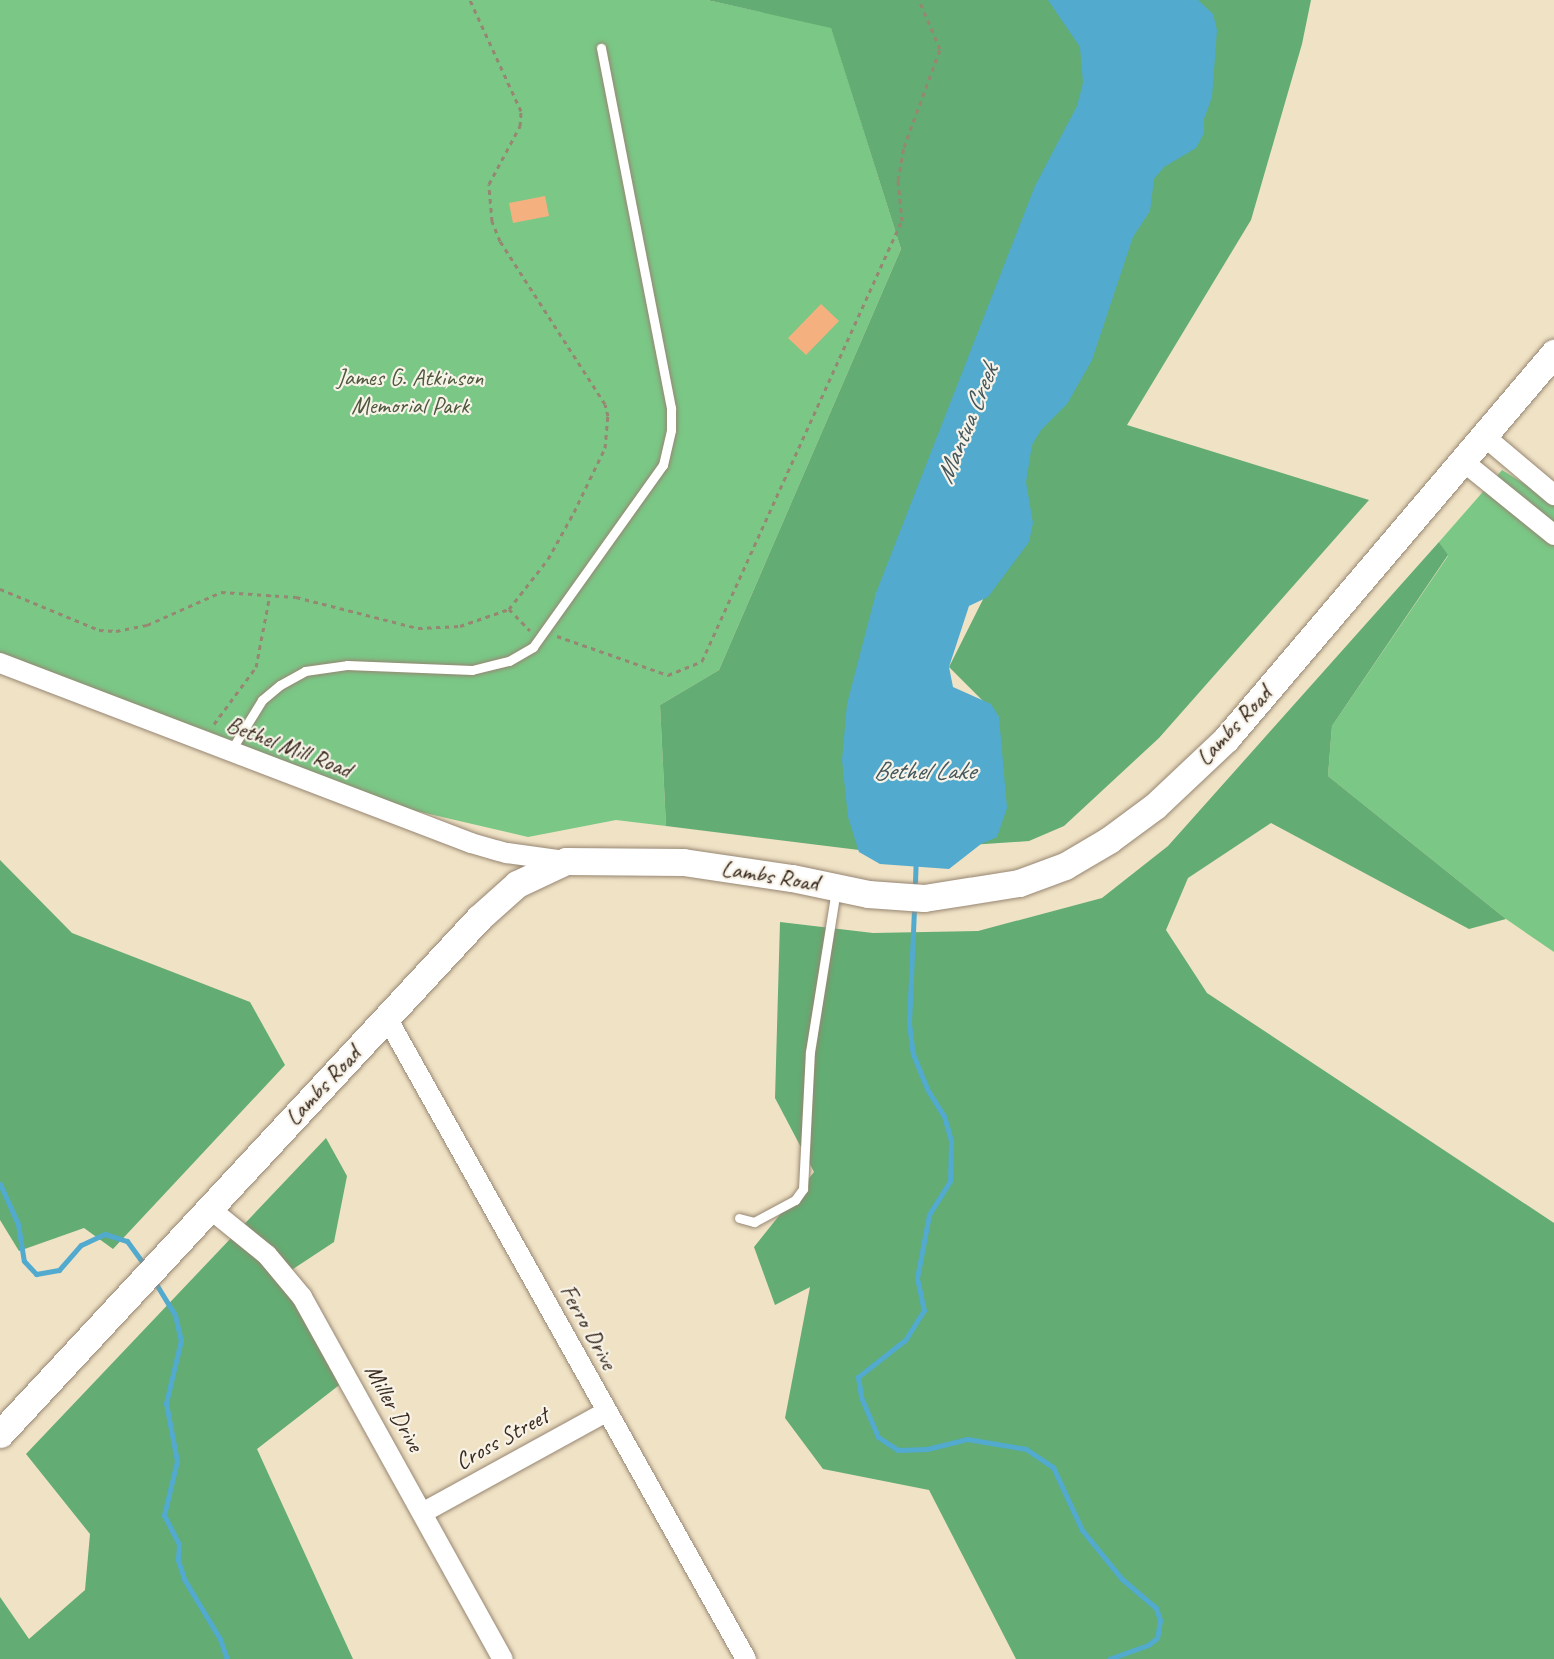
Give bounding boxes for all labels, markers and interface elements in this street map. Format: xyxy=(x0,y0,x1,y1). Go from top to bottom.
water label: Mantua Creek xyxy=(929,360,1005,488)
park label: James G. Atkinson Memorial Park xyxy=(337,364,483,420)
street label: Lambs Road xyxy=(1190,680,1278,772)
street label: Bethel Mill Road xyxy=(222,710,356,784)
water label: Bethel Lake xyxy=(873,755,975,787)
street label: Lambs Road xyxy=(719,854,821,898)
street label: Lambs Road xyxy=(279,1040,367,1132)
street label: Ferro Drive xyxy=(553,1279,623,1375)
street label: Miller Drive xyxy=(358,1359,430,1457)
street label: Cross Street xyxy=(450,1401,554,1477)

